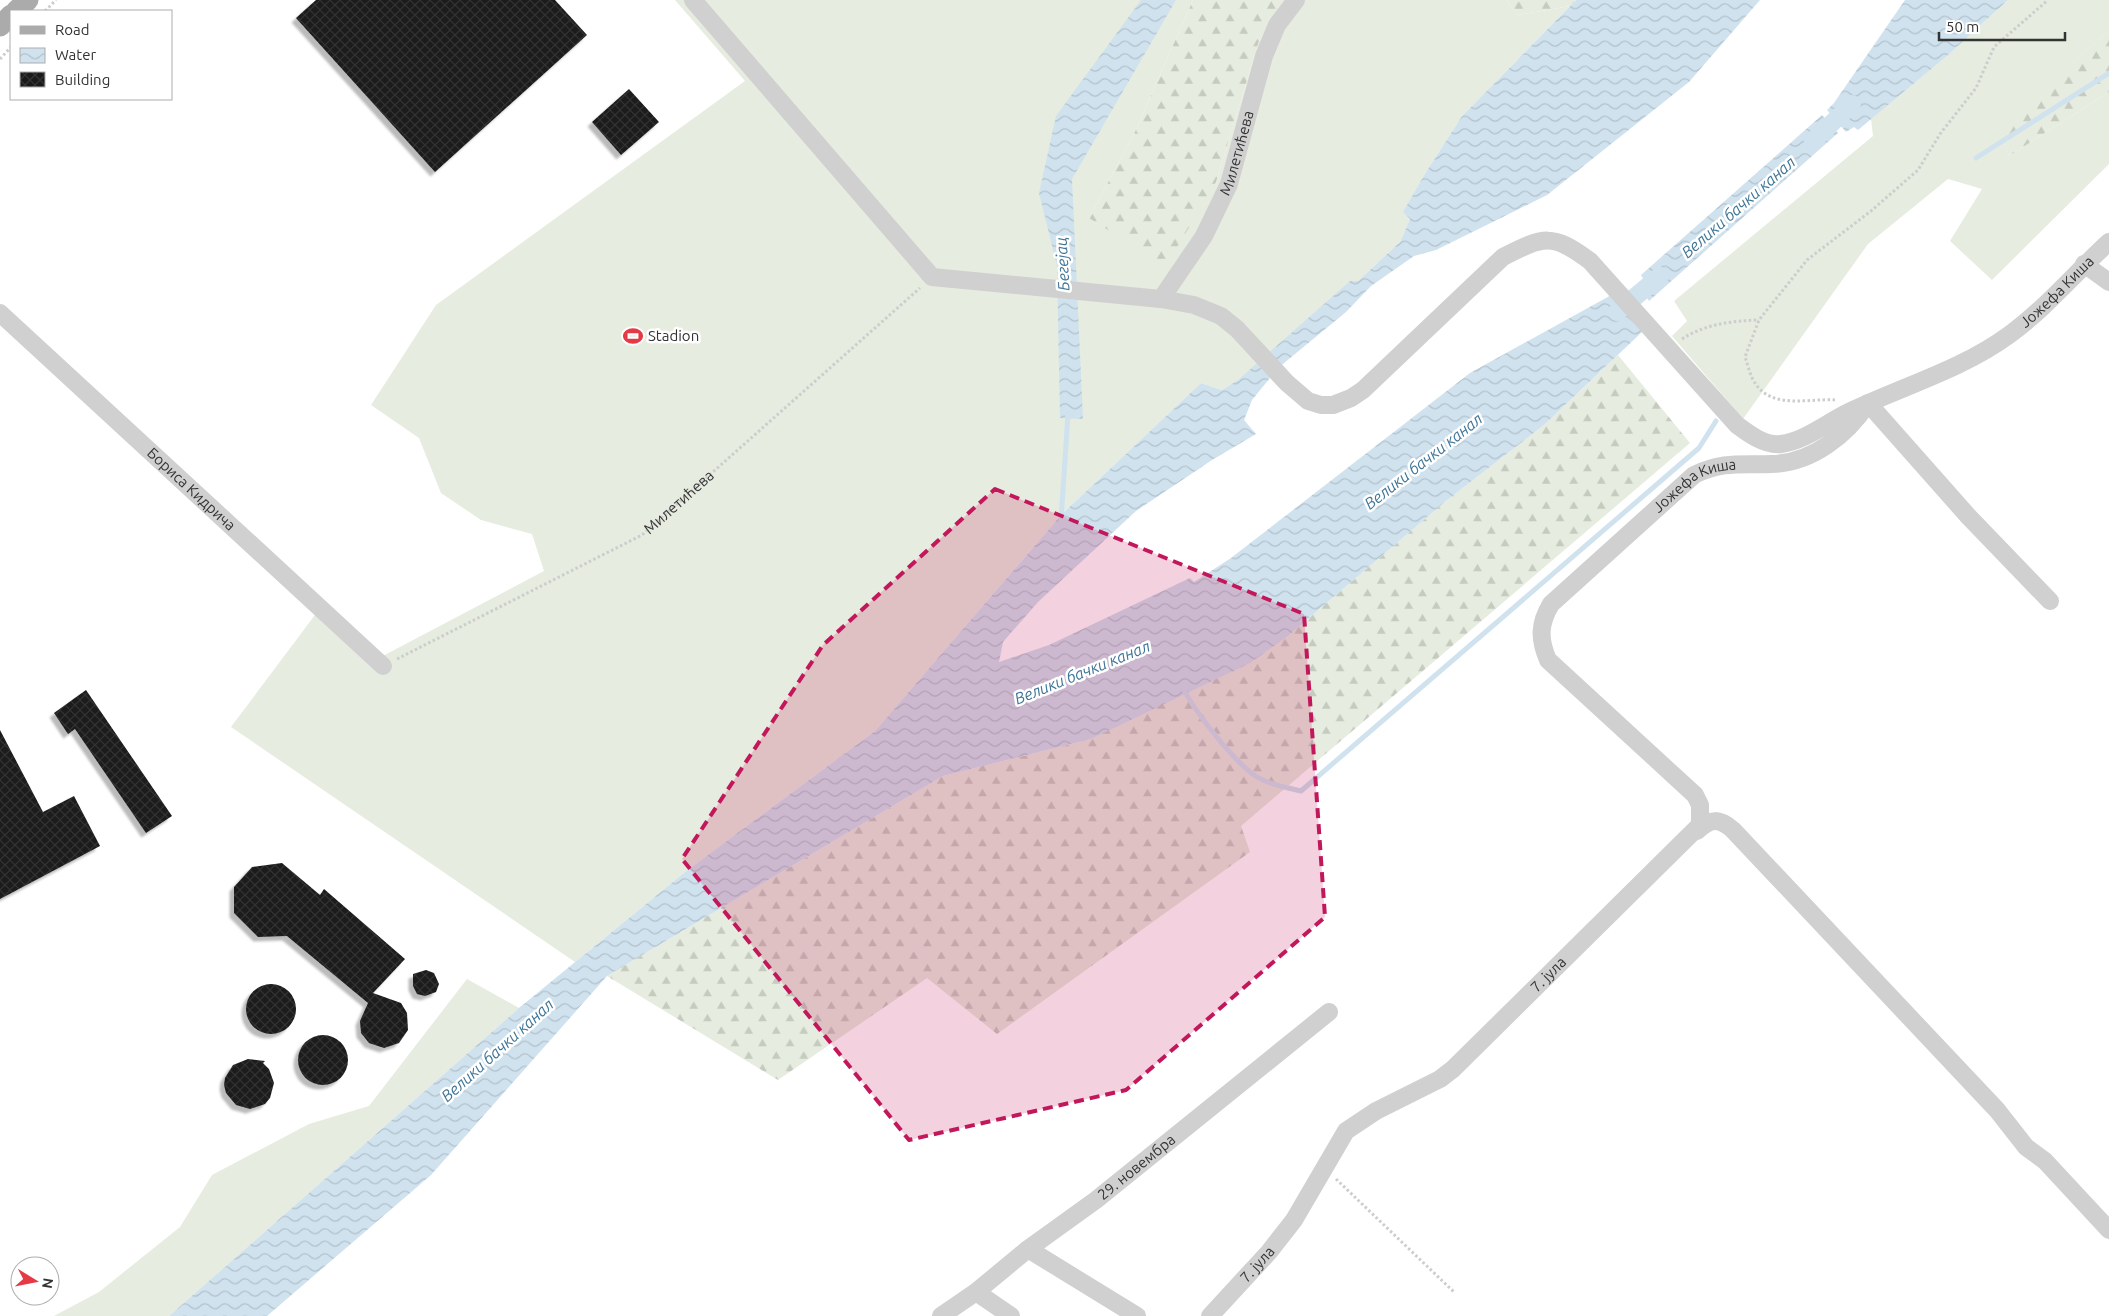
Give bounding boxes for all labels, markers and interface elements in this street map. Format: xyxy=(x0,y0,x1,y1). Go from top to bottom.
legend xyxy=(10,10,172,100)
scale bar xyxy=(1939,10,2065,42)
text: 50 m xyxy=(1946,18,1979,35)
text: Road xyxy=(55,21,90,38)
text: Water xyxy=(55,46,96,63)
text: Building xyxy=(55,71,110,88)
street label: Милетићева xyxy=(1216,109,1257,198)
water label: Велики бачки канал xyxy=(1678,153,1799,261)
water label: Бегејац xyxy=(1052,237,1072,291)
street label: Јожефа Киша xyxy=(2017,252,2097,331)
sports icon: Stadion xyxy=(622,325,644,347)
place label: Stadion xyxy=(648,327,699,344)
water label: Велики бачки канал xyxy=(1361,409,1486,513)
street label: Бориса Кидрича xyxy=(144,444,239,534)
street label: Јожефа Киша xyxy=(1649,455,1737,516)
street label: Милетићева xyxy=(640,466,717,537)
water label: Велики бачки канал xyxy=(1012,636,1153,707)
street label: 7. јула xyxy=(1527,953,1569,995)
water label: Велики бачки канал xyxy=(437,995,557,1105)
street label: 29. новембра xyxy=(1094,1131,1178,1203)
street label: 7. јула xyxy=(1236,1243,1278,1286)
north arrow xyxy=(10,1256,60,1306)
text: N xyxy=(39,1277,57,1290)

